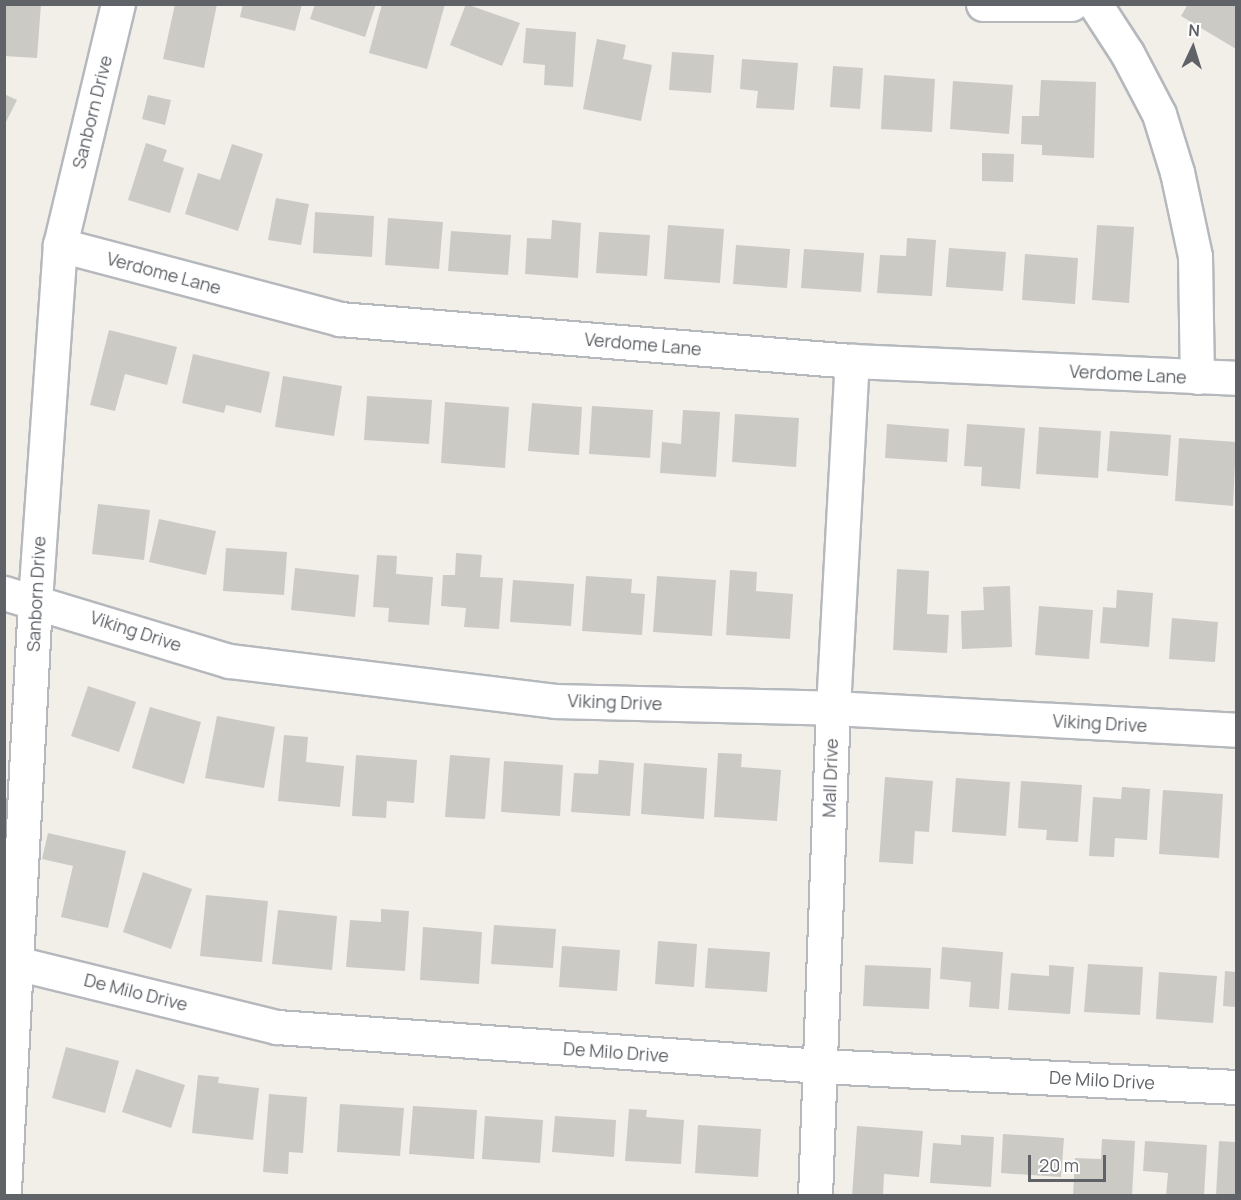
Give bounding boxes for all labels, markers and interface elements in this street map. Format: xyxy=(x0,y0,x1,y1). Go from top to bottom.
north arrow xyxy=(1163,18,1223,78)
text: N xyxy=(1188,19,1201,41)
street label: Sanborn Drive xyxy=(67,53,117,171)
street label: Verdome Lane xyxy=(104,247,224,299)
street label: Verdome Lane xyxy=(583,328,703,360)
street label: Verdome Lane xyxy=(1069,360,1187,388)
street label: Sanborn Drive xyxy=(22,536,50,652)
street label: Viking Drive xyxy=(88,606,184,656)
street label: Viking Drive xyxy=(567,690,663,714)
street label: Viking Drive xyxy=(1052,710,1148,736)
street label: Mall Drive xyxy=(818,738,842,818)
street label: De Milo Drive xyxy=(82,969,190,1015)
street label: De Milo Drive xyxy=(562,1038,670,1066)
street label: De Milo Drive xyxy=(1048,1066,1156,1094)
scale bar xyxy=(1031,1143,1109,1181)
text: 20 m xyxy=(1039,1153,1079,1177)

